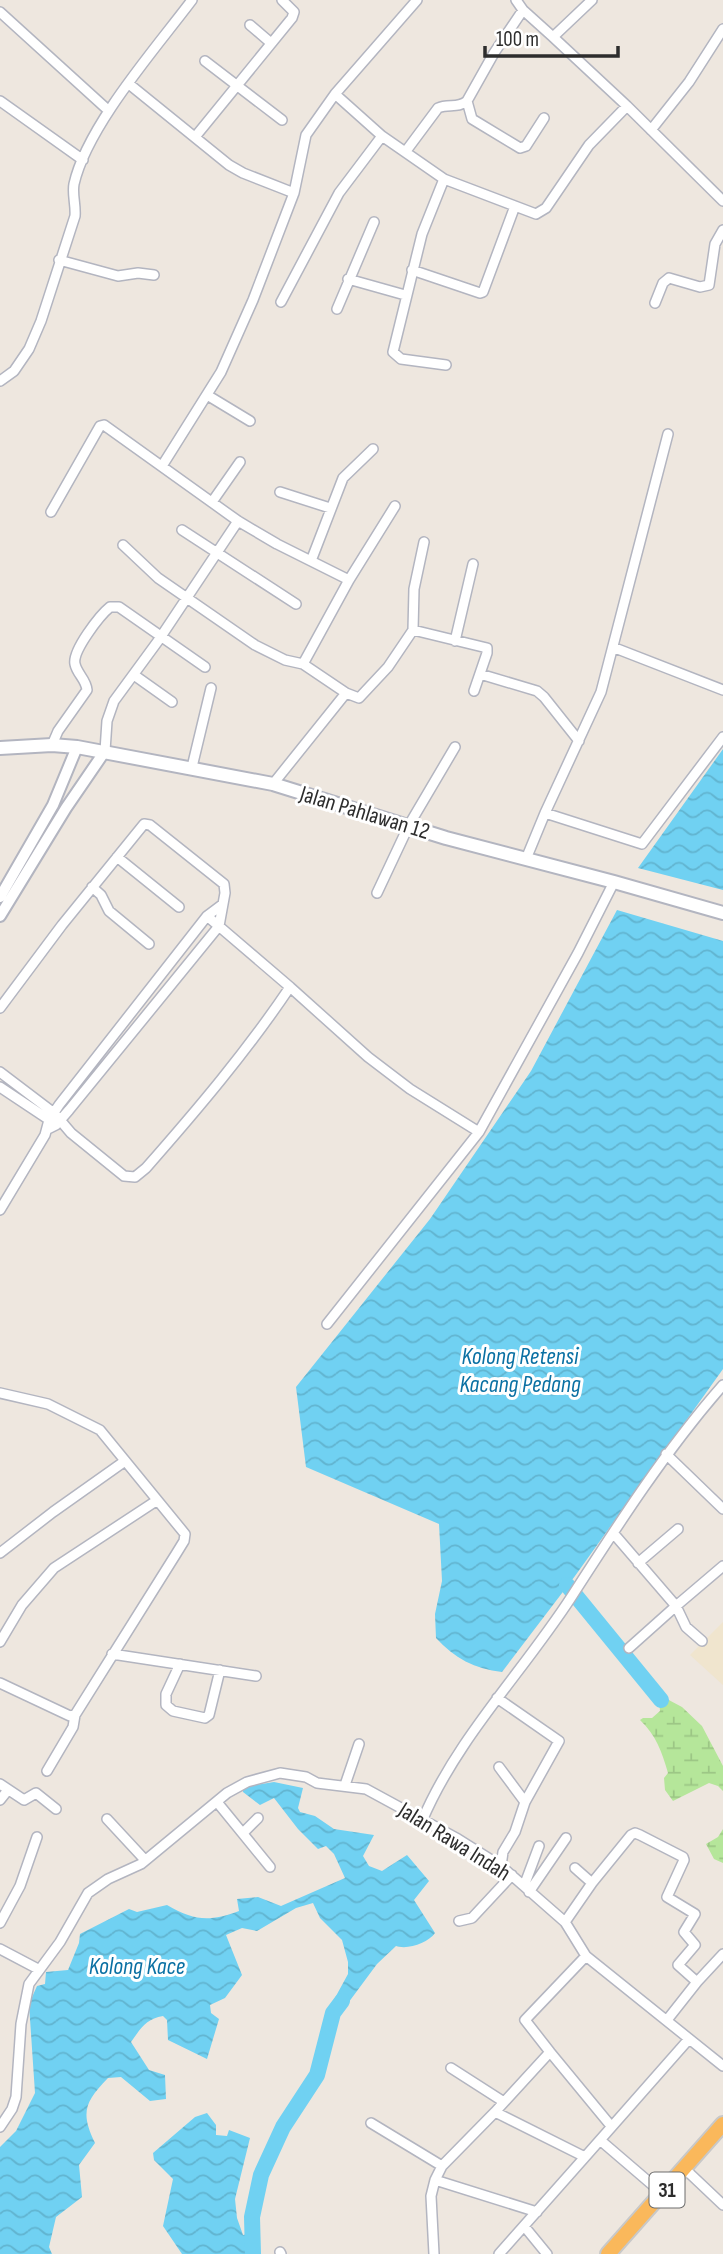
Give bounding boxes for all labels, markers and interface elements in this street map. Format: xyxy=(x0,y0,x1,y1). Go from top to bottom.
scale bar xyxy=(485,14,618,58)
text: 100 m xyxy=(496,27,539,52)
street label: Jalan Pahlawan 12 xyxy=(296,780,433,846)
water label: Kolong Retensi Kacang Pedang xyxy=(459,1342,581,1399)
street label: Jalan Rawa Indah xyxy=(392,1796,516,1887)
water label: Kolong Kace xyxy=(89,1952,185,1981)
road number: 31 xyxy=(650,2172,684,2208)

